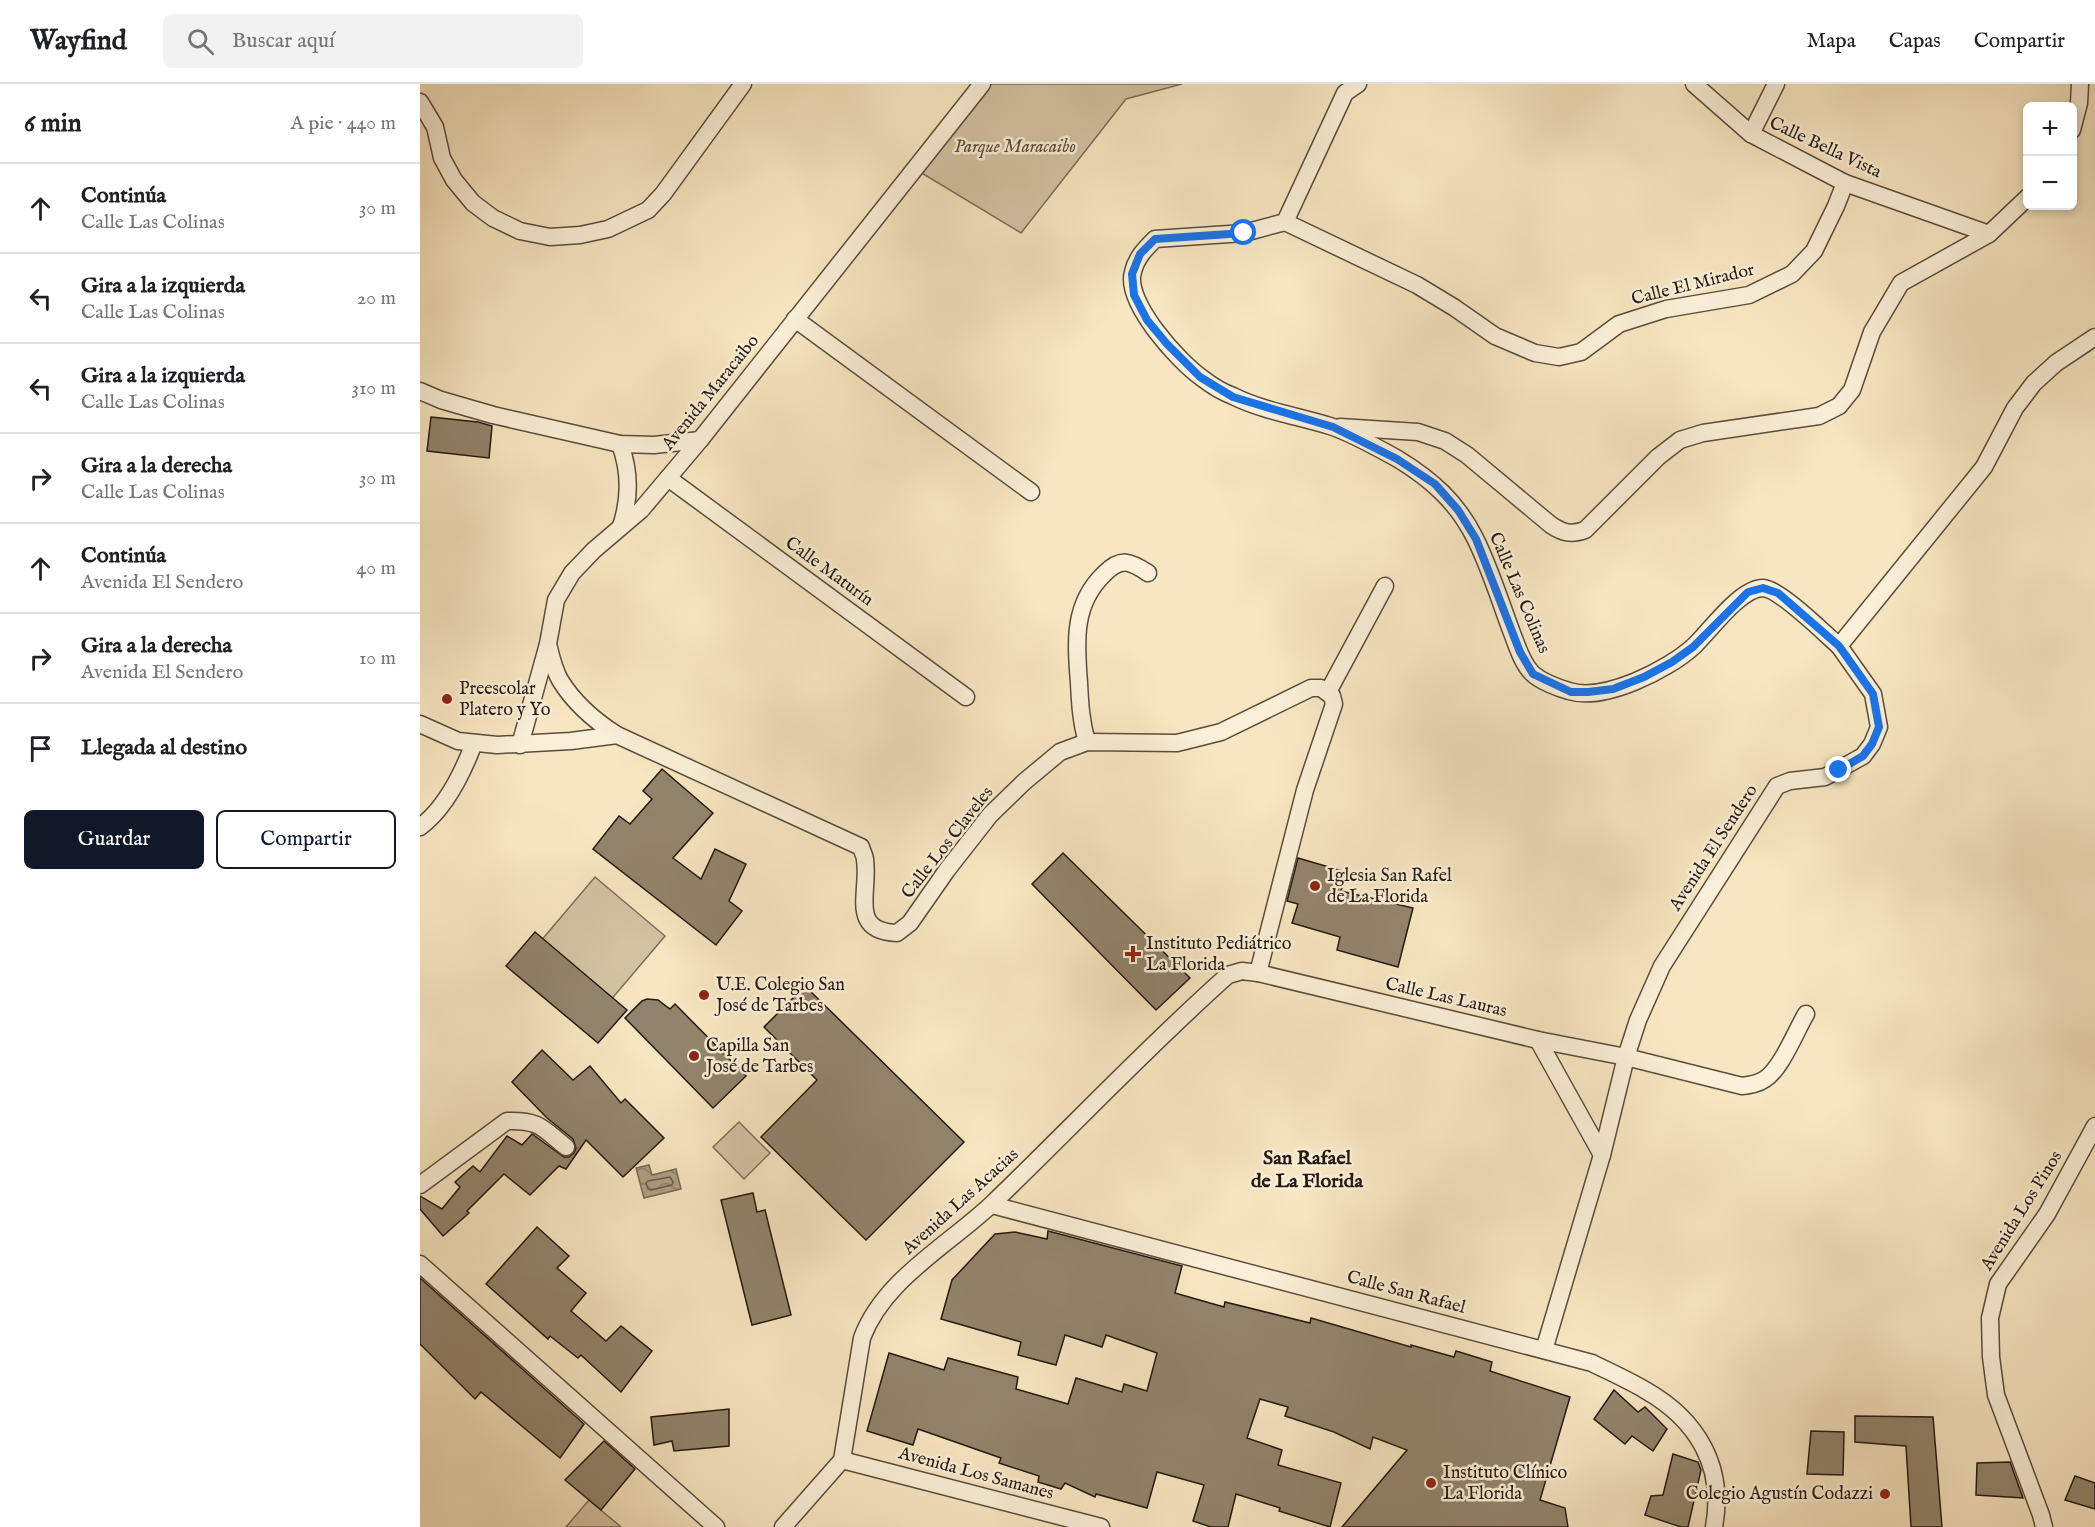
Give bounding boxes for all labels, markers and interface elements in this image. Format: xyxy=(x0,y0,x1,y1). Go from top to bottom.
search box xyxy=(163,14,583,68)
text: Wayfind xyxy=(30,24,127,59)
icon: search xyxy=(184,25,217,58)
text: Buscar aquí xyxy=(232,27,335,55)
text: Mapa xyxy=(1807,28,1856,55)
text: Capas xyxy=(1889,28,1941,55)
text: Compartir xyxy=(1974,28,2065,55)
map controls xyxy=(2023,102,2077,210)
button: + xyxy=(2023,102,2077,156)
text: 6 min xyxy=(24,107,82,140)
text: A pie · 440 m xyxy=(291,111,396,136)
street label: Calle Bella Vista xyxy=(1765,112,1885,184)
park label: Parque Maracaibo xyxy=(954,136,1076,159)
button: − xyxy=(2023,156,2077,210)
text: Continúa xyxy=(81,182,166,210)
icon: ahead xyxy=(24,192,57,225)
text: 30 m xyxy=(359,196,396,221)
text: Calle Las Colinas xyxy=(81,210,225,235)
route start xyxy=(1230,219,1256,245)
street label: Calle El Mirador xyxy=(1629,259,1757,311)
text: Gira a la izquierda xyxy=(81,272,245,300)
icon: left xyxy=(24,282,57,315)
text: 20 m xyxy=(357,286,396,311)
text: Calle Las Colinas xyxy=(81,300,225,325)
street label: Avenida Maracaibo xyxy=(657,330,765,456)
text: Gira a la izquierda xyxy=(81,362,245,390)
icon: left xyxy=(24,372,57,405)
text: 310 m xyxy=(352,376,396,401)
text: Calle Las Colinas xyxy=(81,390,225,415)
text: Gira a la derecha xyxy=(81,452,232,480)
icon: right xyxy=(24,462,57,495)
text: 30 m xyxy=(359,466,396,491)
text: Calle Las Colinas xyxy=(81,480,225,505)
street label: Calle Las Colinas xyxy=(1483,529,1555,657)
street label: Calle Maturín xyxy=(780,532,878,612)
text: Continúa xyxy=(81,542,166,570)
icon: ahead xyxy=(24,552,57,585)
text: 40 m xyxy=(357,556,396,581)
text: Avenida El Sendero xyxy=(81,570,243,595)
text: Gira a la derecha xyxy=(81,632,232,660)
icon: right xyxy=(24,642,57,675)
text: 10 m xyxy=(359,646,396,671)
text: Avenida El Sendero xyxy=(81,660,243,685)
place label: Preescolar Platero y Yo xyxy=(459,678,551,722)
marker: Preescolar Platero y Yo xyxy=(440,692,454,706)
icon: arrive xyxy=(24,732,57,765)
text: Llegada al destino xyxy=(81,734,247,762)
route end xyxy=(1825,756,1851,782)
street label: Avenida El Sendero xyxy=(1664,780,1764,916)
street label: Calle Los Claveles xyxy=(897,782,999,904)
button: Guardar xyxy=(24,810,204,869)
button: Compartir xyxy=(216,810,396,869)
place label: Iglesia San Rafel de La Florida xyxy=(1327,865,1452,909)
marker: Iglesia San Rafel de La Florida xyxy=(1308,879,1322,893)
place label: Instituto Pediátrico La Florida xyxy=(1146,933,1292,977)
marker: Instituto Pediátrico La Florida xyxy=(1124,945,1142,963)
street label: Calle Las Lauras xyxy=(1383,973,1509,1023)
place label: U.E. Colegio San José de Tarbes xyxy=(714,974,845,1018)
marker: U.E. Colegio San José de Tarbes xyxy=(697,988,711,1002)
place label: Capilla San José de Tarbes xyxy=(704,1035,813,1079)
marker: Capilla San José de Tarbes xyxy=(687,1049,701,1063)
street label: Avenida Las Acacias xyxy=(897,1144,1024,1261)
district label: San Rafael de La Florida xyxy=(1251,1146,1363,1194)
street label: Avenida Los Pinos xyxy=(1975,1147,2068,1276)
street label: Calle San Rafael xyxy=(1344,1266,1468,1320)
street label: Avenida Los Samanes xyxy=(895,1442,1056,1506)
place label: Instituto Clínico La Florida xyxy=(1443,1462,1568,1506)
marker: Instituto Clínico La Florida xyxy=(1424,1476,1438,1490)
place label: Colegio Agustín Codazzi xyxy=(1686,1483,1873,1506)
marker: Colegio Agustín Codazzi xyxy=(1878,1487,1892,1501)

